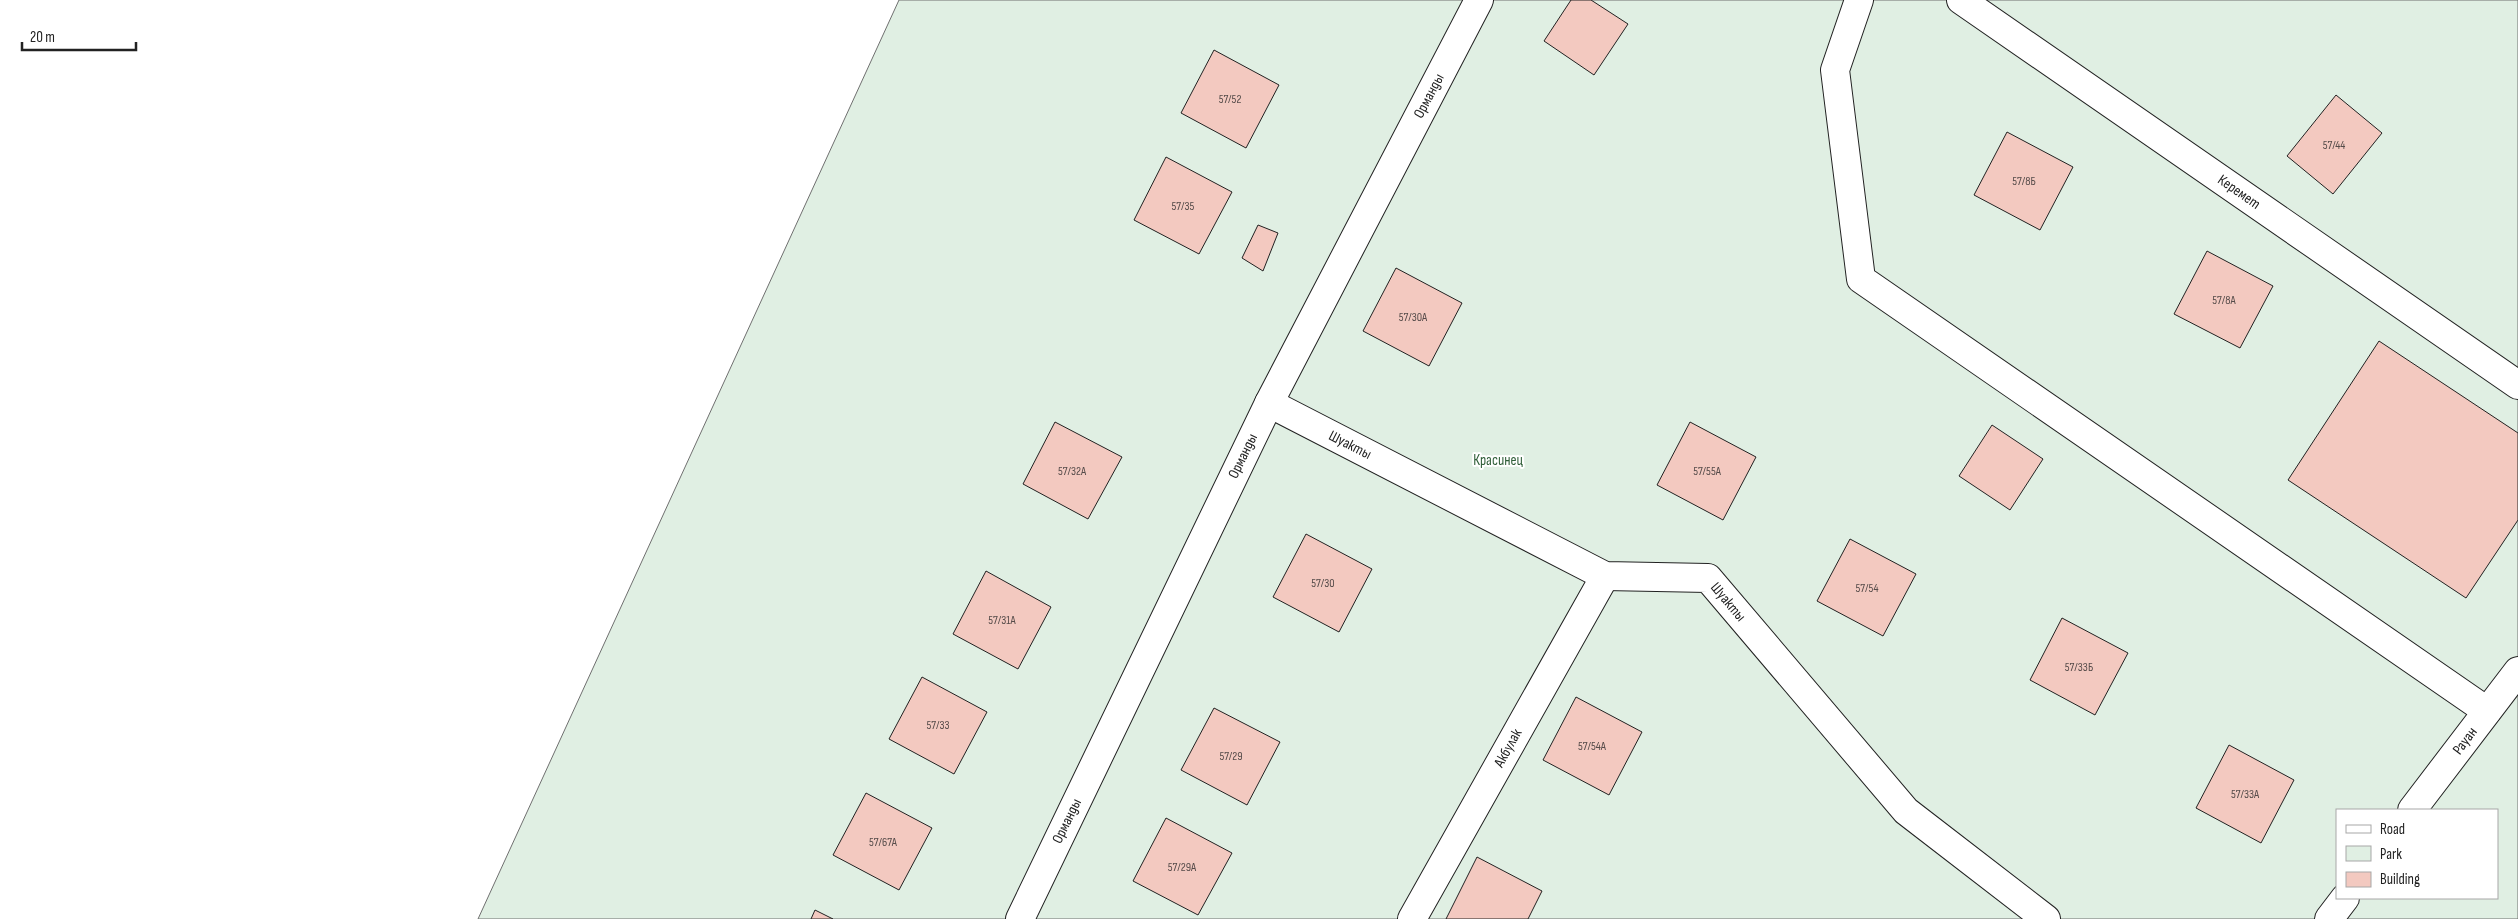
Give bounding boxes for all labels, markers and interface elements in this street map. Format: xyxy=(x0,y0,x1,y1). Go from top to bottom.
scale bar xyxy=(22,20,136,52)
text: 20 m xyxy=(30,28,55,47)
street label: Орманды xyxy=(1409,70,1449,122)
house number: 57/52 xyxy=(1219,92,1241,107)
house number: 57/44 xyxy=(2323,138,2345,153)
street label: Керемет xyxy=(2214,170,2264,214)
house number: 57/8Б xyxy=(2012,174,2036,189)
house number: 57/35 xyxy=(1172,199,1195,214)
house number: 57/8А xyxy=(2212,293,2237,308)
house number: 57/30А xyxy=(1399,310,1428,325)
street label: Шуакты xyxy=(1325,426,1375,464)
street label: Орманды xyxy=(1224,430,1262,482)
park label: Красинец xyxy=(1473,451,1523,470)
house number: 57/32А xyxy=(1058,464,1087,479)
house number: 57/55А xyxy=(1693,464,1722,479)
house number: 57/30 xyxy=(1311,576,1335,591)
street label: Шуакты xyxy=(1706,578,1750,626)
house number: 57/54 xyxy=(1856,581,1878,596)
house number: 57/31А xyxy=(988,613,1017,628)
house number: 57/33Б xyxy=(2065,660,2093,675)
house number: 57/33 xyxy=(926,718,950,733)
street label: Рауан xyxy=(2448,723,2482,759)
street label: Акбулак xyxy=(1489,725,1526,771)
house number: 57/54А xyxy=(1578,739,1607,754)
house number: 57/29 xyxy=(1219,749,1243,764)
house number: 57/33А xyxy=(2231,787,2260,802)
street label: Орманды xyxy=(1048,795,1086,847)
legend xyxy=(2336,809,2498,899)
text: Road xyxy=(2380,820,2405,839)
house number: 57/67А xyxy=(869,835,898,850)
text: Park xyxy=(2380,845,2402,864)
house number: 57/29А xyxy=(1168,860,1197,875)
text: Building xyxy=(2380,870,2420,889)

